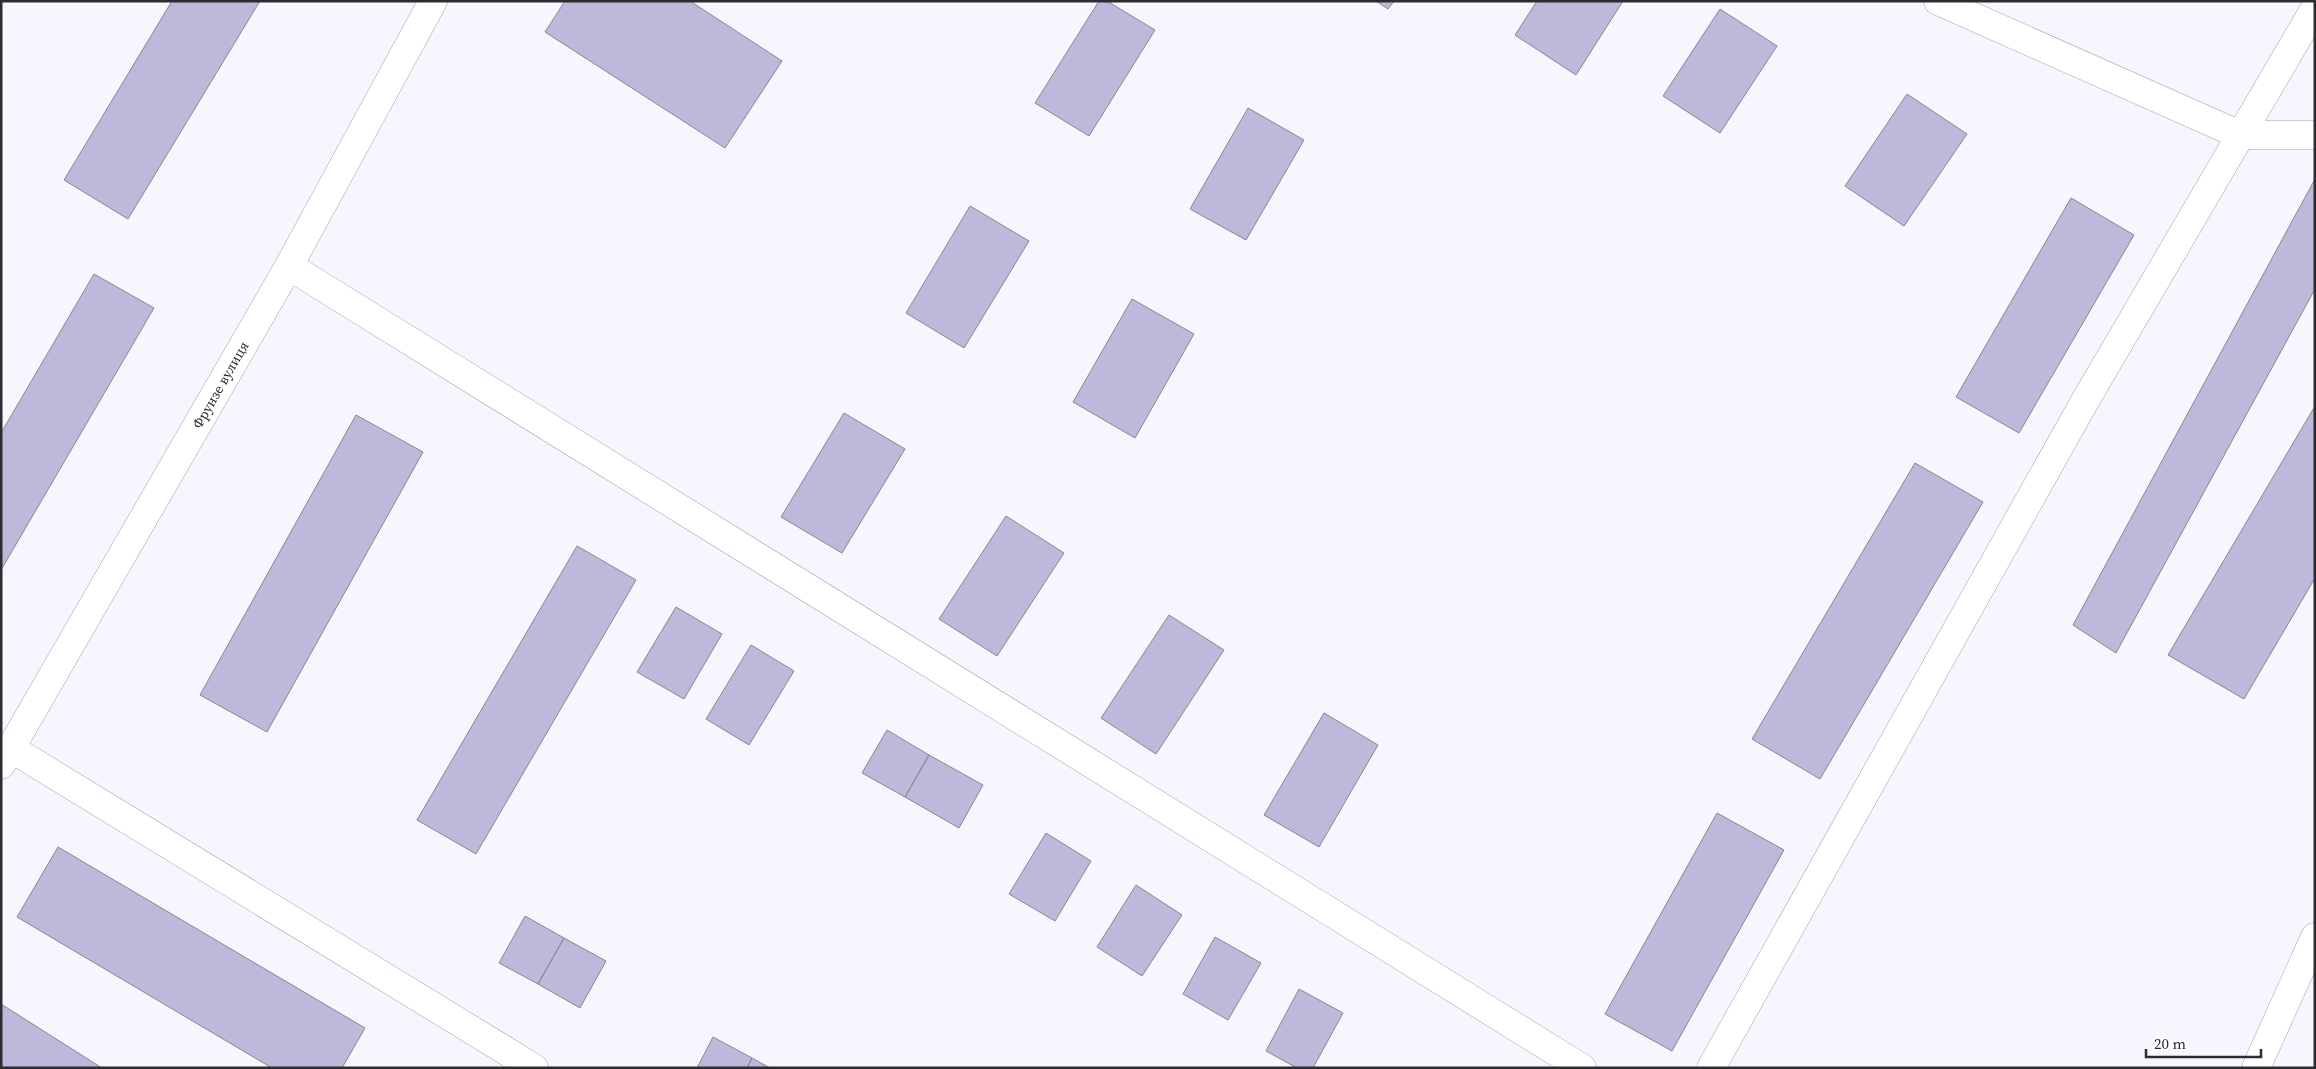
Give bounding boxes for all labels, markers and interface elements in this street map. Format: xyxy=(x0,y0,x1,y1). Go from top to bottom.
street label: Фрунзе вулиця xyxy=(187,338,254,432)
scale bar xyxy=(2146,1026,2261,1058)
text: 20 m xyxy=(2154,1033,2186,1054)

